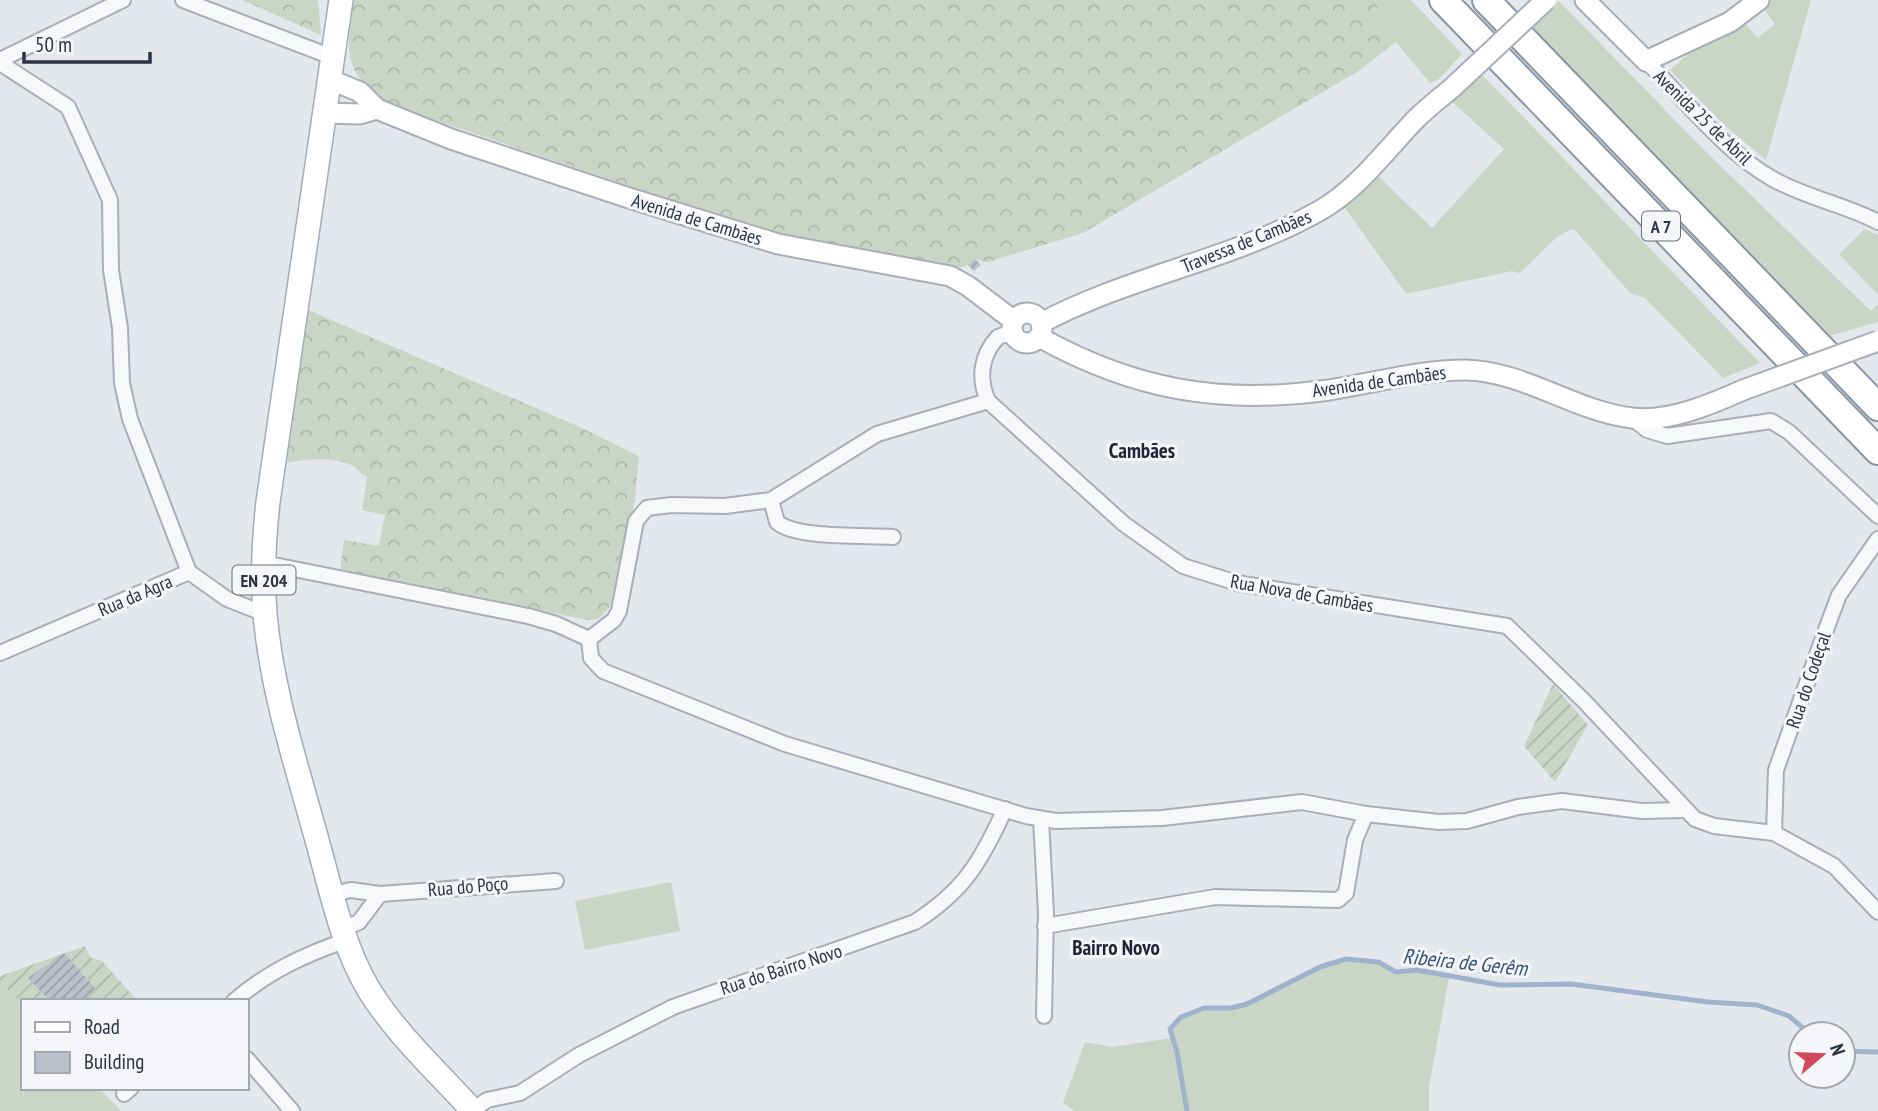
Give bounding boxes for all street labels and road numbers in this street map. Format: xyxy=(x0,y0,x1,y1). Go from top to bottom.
street label: Avenida 25 de Abril xyxy=(1649,64,1758,170)
street label: Avenida de Cambães xyxy=(629,188,765,250)
street label: Travessa de Cambães xyxy=(1178,204,1314,278)
road number: A 7 xyxy=(1642,211,1680,240)
street label: Avenida de Cambães xyxy=(1311,360,1447,402)
road number: EN 204 xyxy=(232,566,296,594)
street label: Rua da Agra xyxy=(94,569,176,621)
street label: Rua Nova de Cambães xyxy=(1229,569,1375,617)
street label: Rua do Codeçal xyxy=(1780,628,1836,731)
street label: Rua do Poço xyxy=(427,871,509,901)
street label: Rua do Bairro Novo xyxy=(717,938,845,1000)

